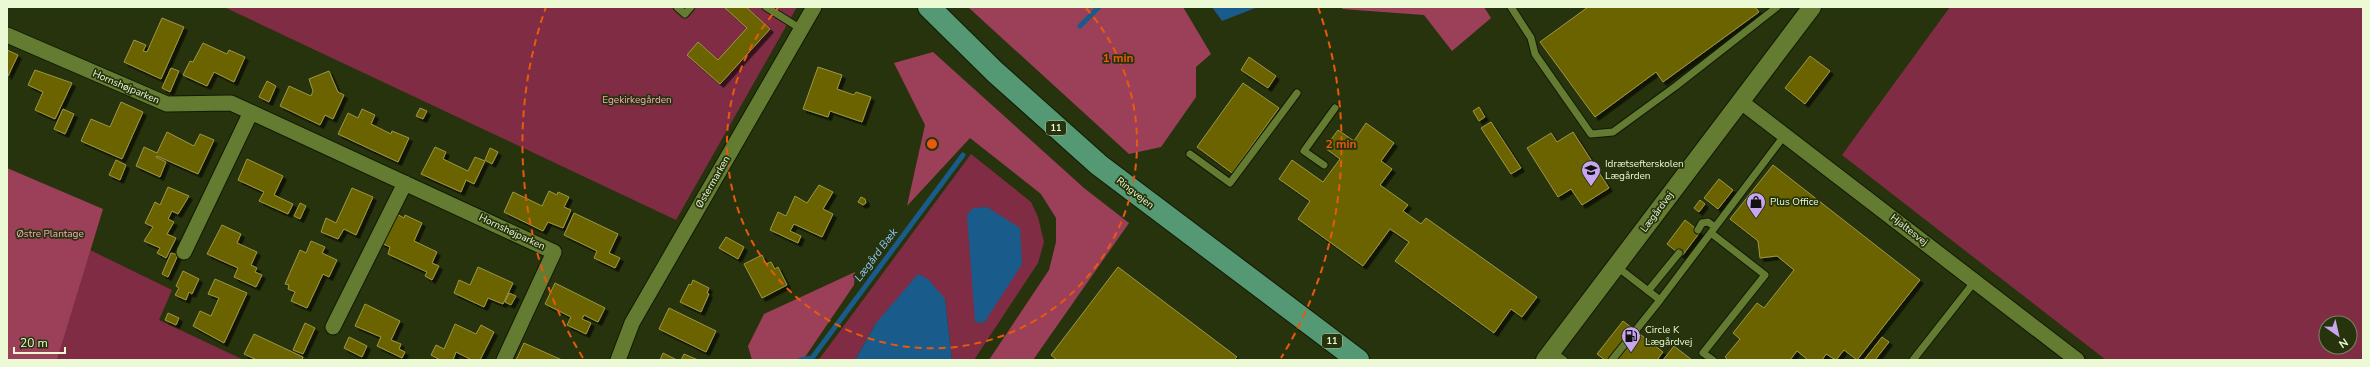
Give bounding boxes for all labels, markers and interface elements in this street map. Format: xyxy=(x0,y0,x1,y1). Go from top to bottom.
text: 1 min xyxy=(1102,50,1134,66)
street label: Hornshøjparken xyxy=(90,67,162,107)
park label: Egekirkegården xyxy=(602,93,672,107)
road number: 11 xyxy=(1046,121,1066,135)
text: 2 min xyxy=(1325,136,1357,152)
centre of rings xyxy=(925,137,939,151)
street label: Østermarken xyxy=(692,153,734,211)
place label: Idrætsefterskolen Lægården xyxy=(1605,157,1684,183)
school or university icon: Idrætsefterskolen Lægården xyxy=(1580,159,1602,187)
street label: Ringvejen xyxy=(1113,174,1157,212)
street label: Lægårdvej xyxy=(1637,189,1677,235)
shop icon: Plus Office xyxy=(1745,191,1767,219)
place label: Plus Office xyxy=(1770,195,1819,209)
street label: Hornshøjparken xyxy=(477,211,547,253)
street label: Hjaltesvej xyxy=(1887,211,1931,249)
water label: Lægård Bæk xyxy=(851,225,901,285)
park label: Østre Plantage xyxy=(16,227,84,241)
north arrow xyxy=(2318,315,2358,355)
place label: Circle K Lægårdvej xyxy=(1645,323,1692,349)
fuel station icon: Circle K Lægårdvej xyxy=(1620,325,1642,353)
scale bar xyxy=(14,329,65,355)
road number: 11 xyxy=(1322,334,1342,348)
text: N xyxy=(2336,334,2351,351)
text: 20 m xyxy=(20,335,48,351)

